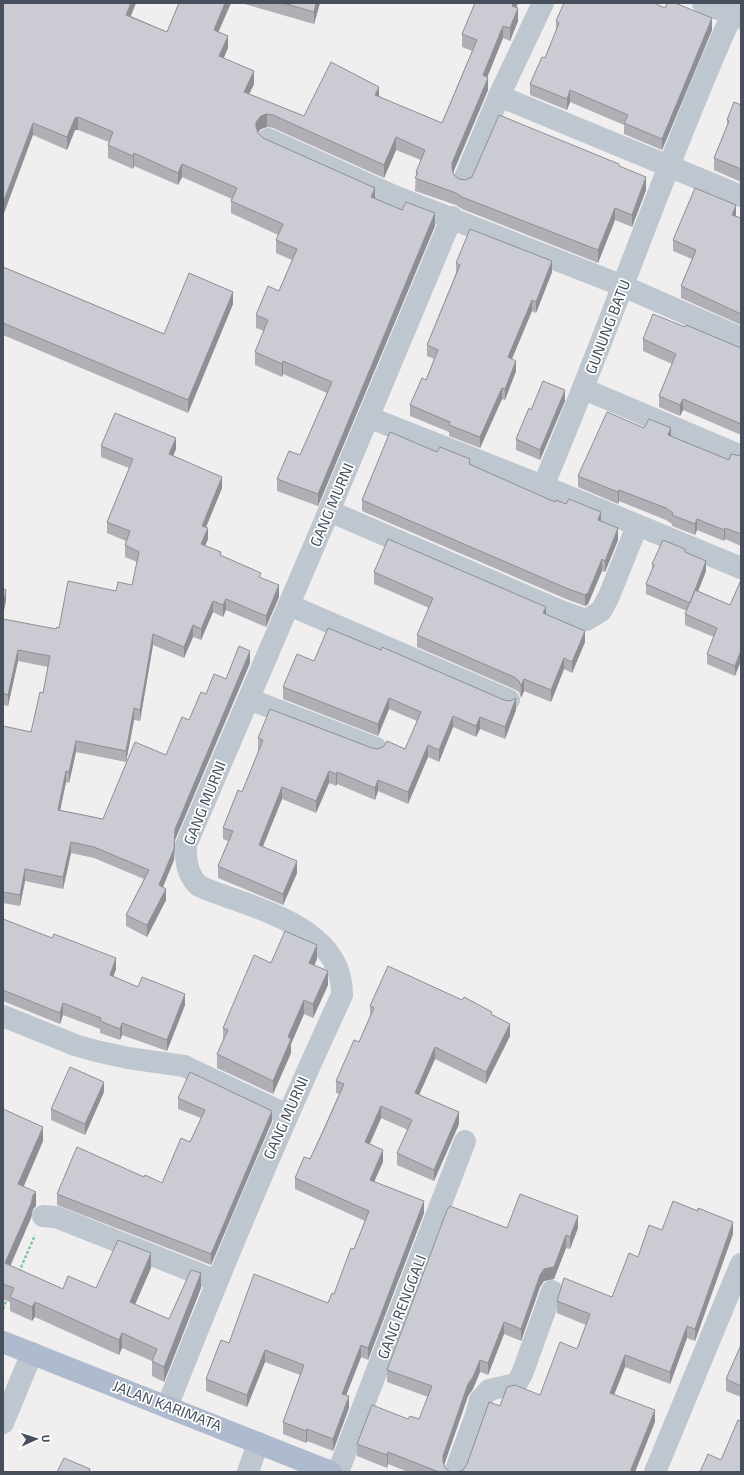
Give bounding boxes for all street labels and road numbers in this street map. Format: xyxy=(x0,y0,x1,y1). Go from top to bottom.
street label: GUNUNG BATU xyxy=(581,277,633,376)
street label: GANG MURNI xyxy=(305,460,357,549)
street label: GANG MURNI xyxy=(179,758,229,847)
street label: GANG MURNI xyxy=(259,1073,311,1162)
street label: GANG RENGGALI xyxy=(373,1252,429,1361)
street label: JALAN KARIMATA xyxy=(110,1376,225,1434)

